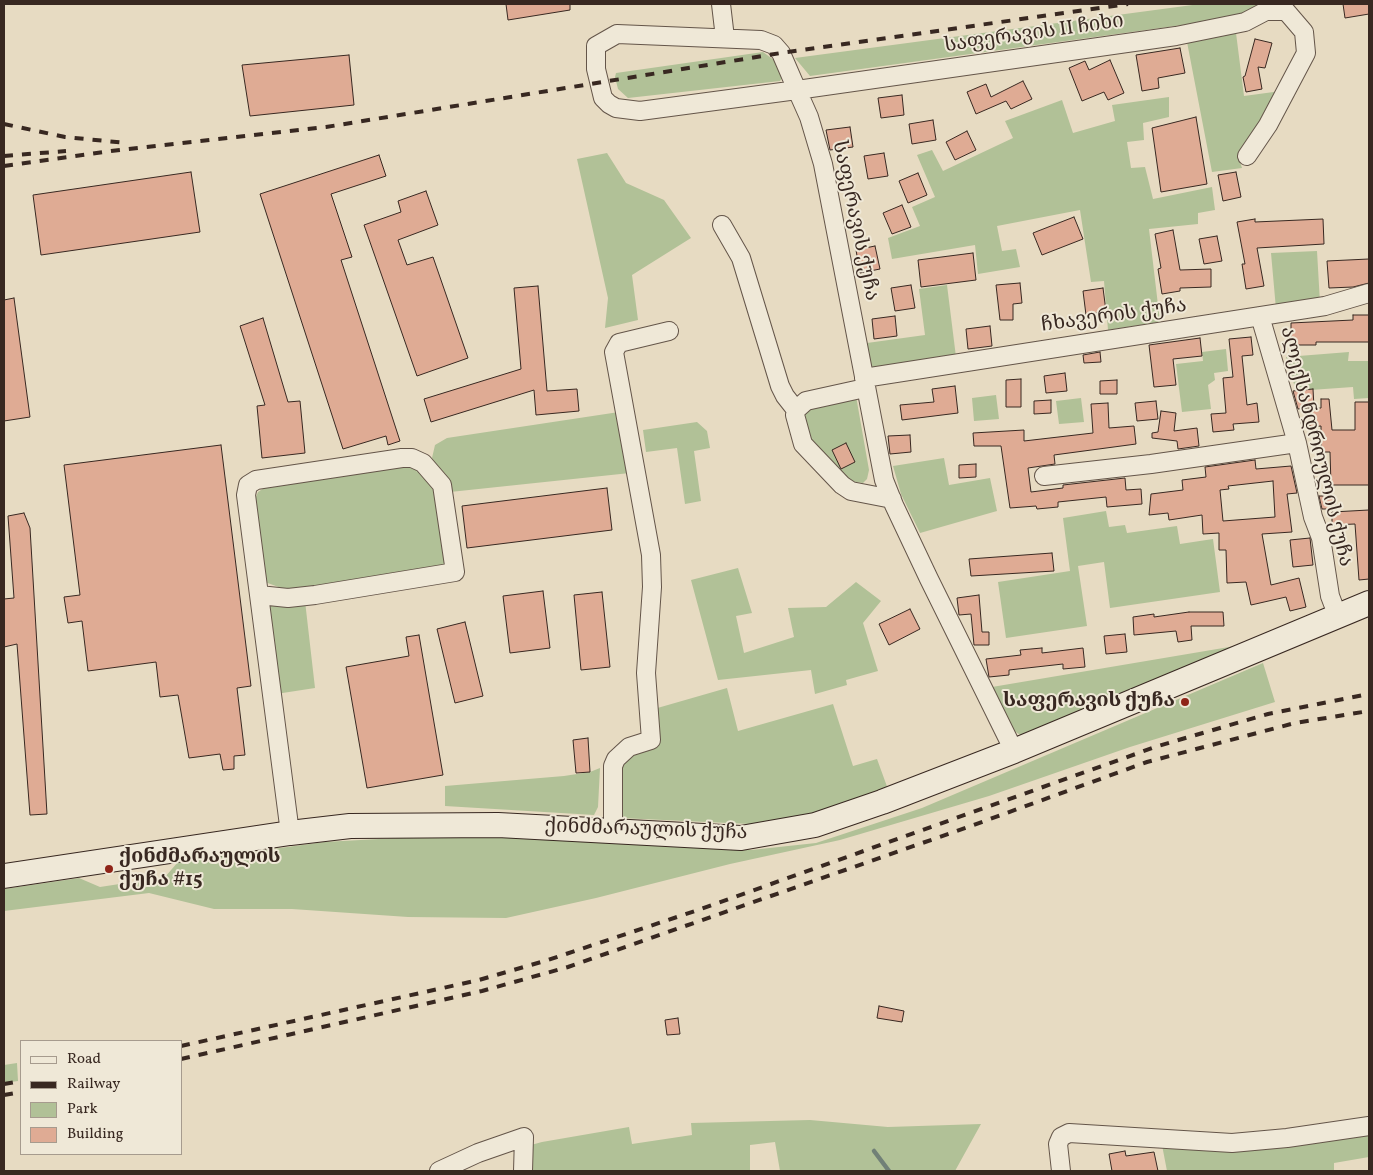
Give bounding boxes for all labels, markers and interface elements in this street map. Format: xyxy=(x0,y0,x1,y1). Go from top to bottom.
street label: საფერავის II ჩიხი xyxy=(943,11,1125,59)
street label: საფერავის ქუჩა xyxy=(825,139,883,303)
street label: ჩხავერის ქუჩა xyxy=(1040,295,1188,339)
street label: ალექსანდროულის ქუჩა xyxy=(1274,324,1356,570)
place label: საფერავის ქუჩა xyxy=(1003,690,1175,714)
marker: საფერავის ქუჩა xyxy=(1179,696,1191,708)
street label: ქინძმარაულის ქუჩა xyxy=(544,815,748,847)
place label: ქინძმარაულის ქუჩა #15 xyxy=(119,846,281,893)
marker: ქინძმარაულის ქუჩა #15 xyxy=(103,863,115,875)
legend xyxy=(20,1040,182,1155)
text: Road xyxy=(67,1049,101,1070)
text: Railway xyxy=(67,1074,120,1095)
text: Park xyxy=(67,1099,98,1120)
text: Building xyxy=(67,1124,123,1145)

